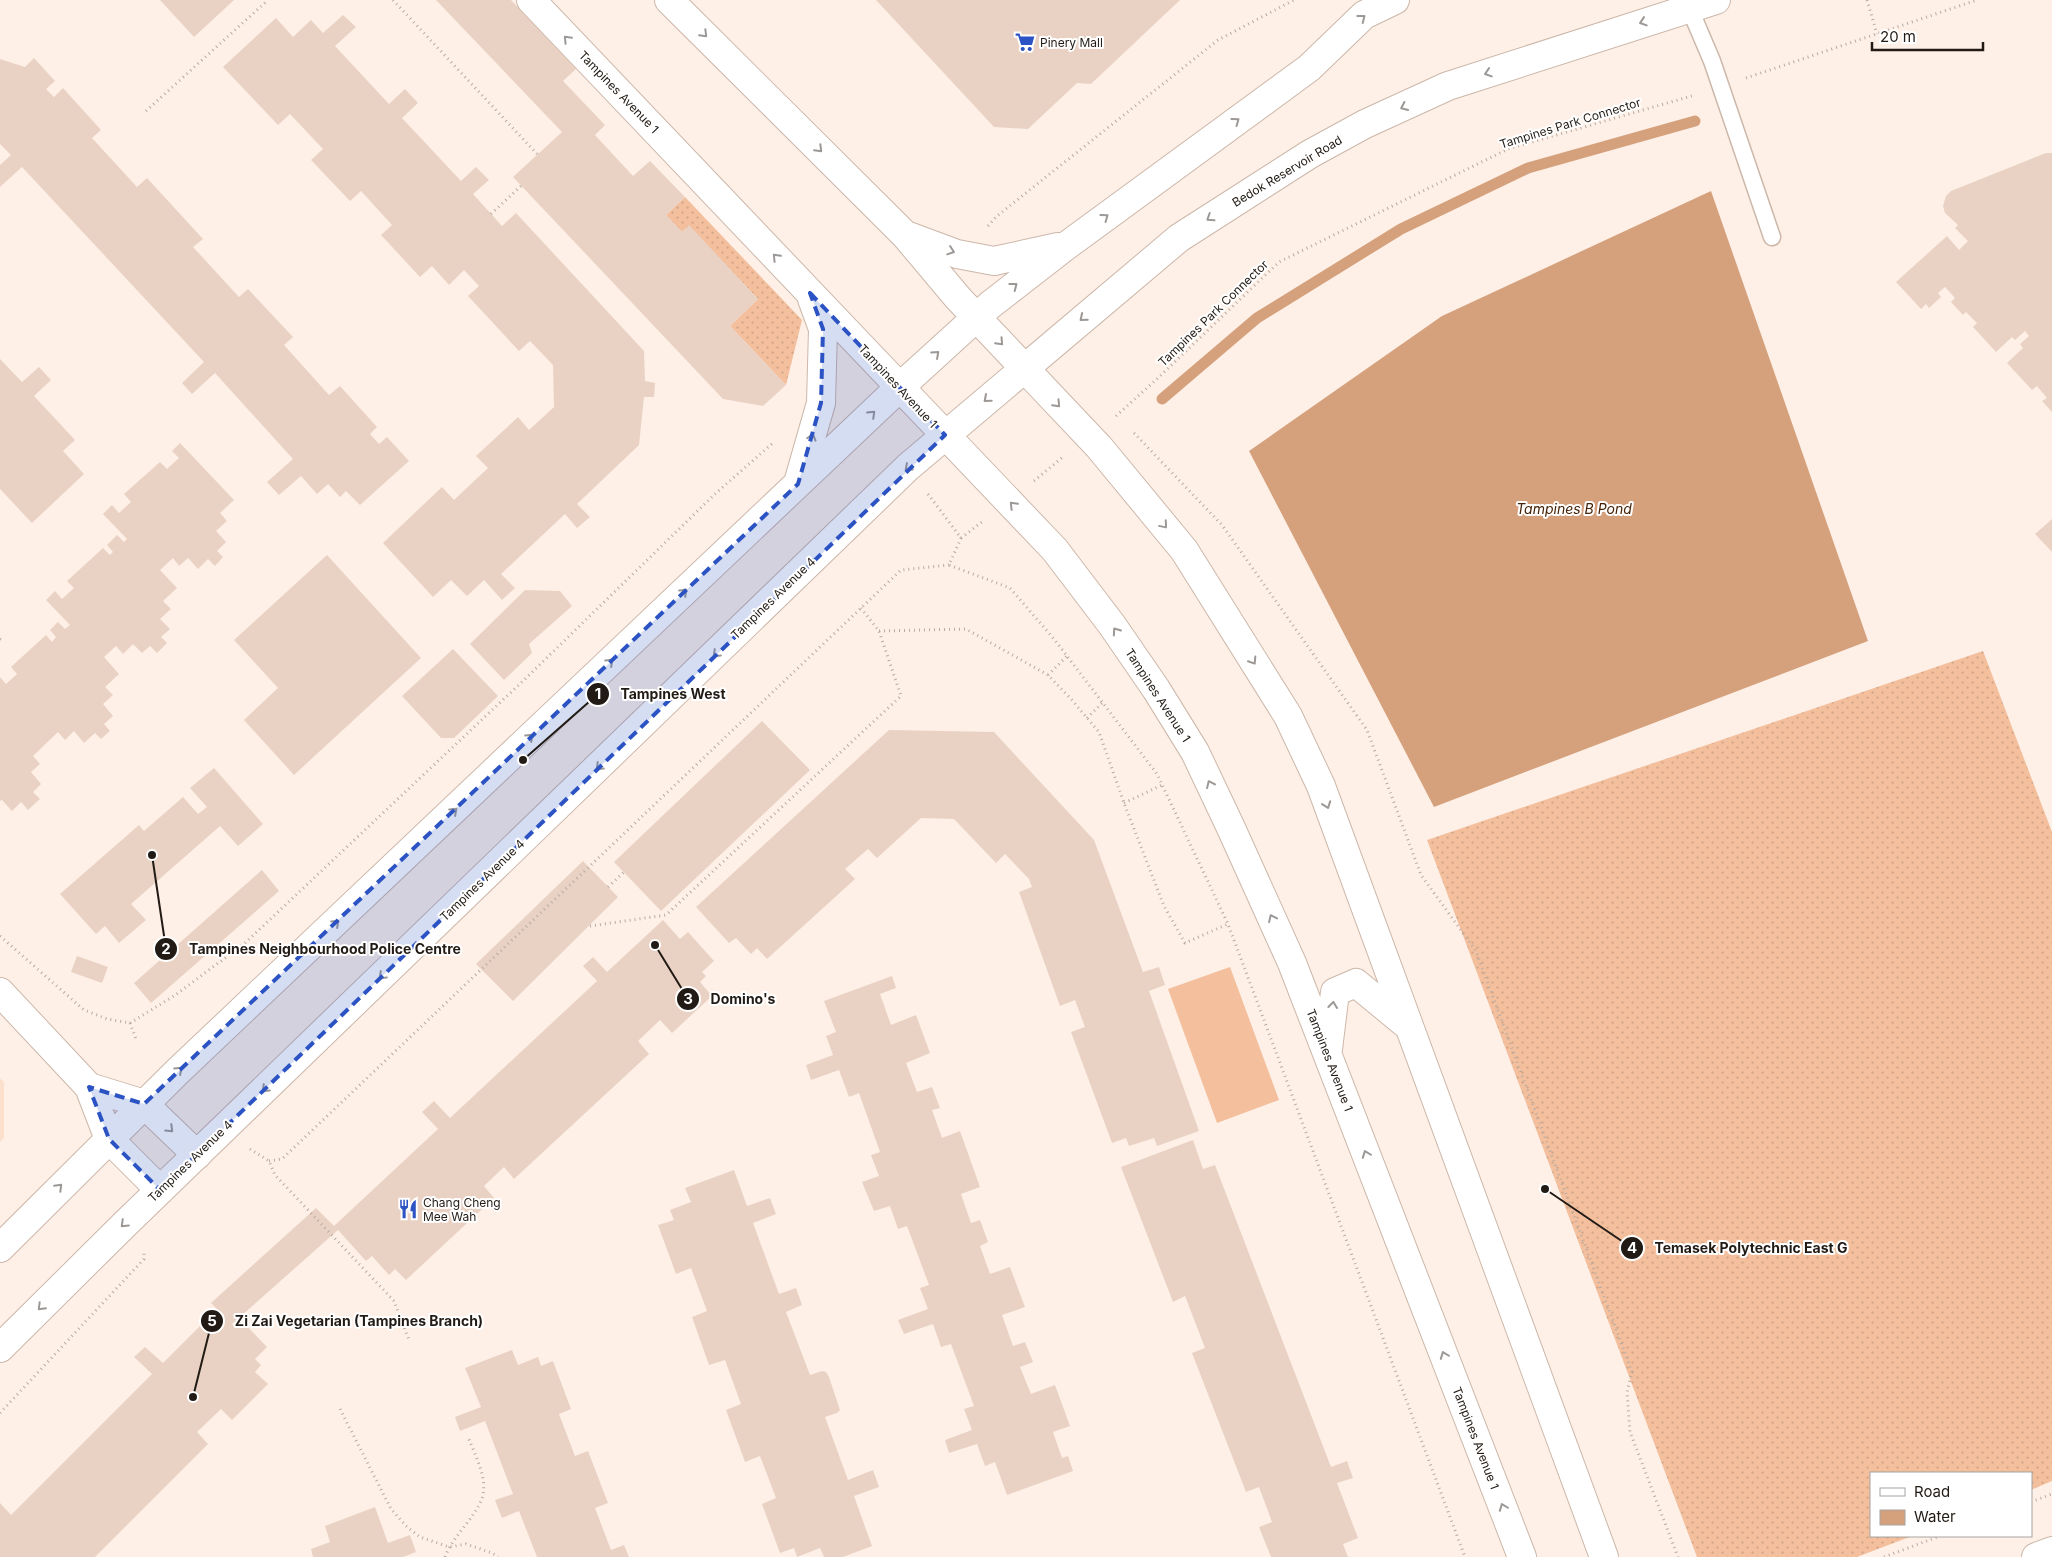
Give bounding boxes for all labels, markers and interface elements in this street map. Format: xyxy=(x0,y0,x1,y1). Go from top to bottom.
one-way arrow xyxy=(1356,16,1365,24)
one-way arrow xyxy=(1639,17,1647,27)
scale bar xyxy=(1872,20,1983,52)
text: 20 m xyxy=(1880,27,1916,46)
one-way arrow xyxy=(698,29,707,38)
supermarket icon: Pinery Mall xyxy=(1014,31,1036,53)
one-way arrow xyxy=(564,35,573,44)
place label: Pinery Mall xyxy=(1040,35,1103,50)
street label: Tampines Avenue 1 xyxy=(576,48,662,136)
one-way arrow xyxy=(1485,67,1493,77)
street label: Tampines Park Connector xyxy=(1498,94,1643,152)
one-way arrow xyxy=(1400,100,1409,111)
one-way arrow xyxy=(1230,118,1240,127)
street label: Bedok Reservoir Road xyxy=(1229,132,1345,210)
one-way arrow xyxy=(813,143,822,152)
one-way arrow xyxy=(1207,212,1216,221)
one-way arrow xyxy=(1099,214,1109,223)
one-way arrow xyxy=(946,245,954,255)
one-way arrow xyxy=(773,254,782,263)
street label: Tampines Park Connector xyxy=(1155,256,1271,369)
one-way arrow xyxy=(1008,283,1018,292)
one-way arrow xyxy=(1080,313,1089,321)
one-way arrow xyxy=(994,337,1003,346)
street label: Tampines Avenue 1 xyxy=(855,341,941,431)
one-way arrow xyxy=(930,351,939,360)
one-way arrow xyxy=(983,394,992,403)
one-way arrow xyxy=(1051,398,1060,407)
one-way arrow xyxy=(866,411,875,420)
one-way arrow xyxy=(806,433,816,441)
one-way arrow xyxy=(905,462,914,471)
water label: Tampines B Pond xyxy=(1516,500,1632,517)
one-way arrow xyxy=(1010,502,1019,511)
one-way arrow xyxy=(1158,520,1167,529)
street label: Tampines Avenue 4 xyxy=(728,554,818,642)
one-way arrow xyxy=(678,589,687,598)
one-way arrow xyxy=(1113,627,1122,637)
street label: Tampines Avenue 1 xyxy=(1122,645,1194,745)
one-way arrow xyxy=(713,648,722,657)
one-way arrow xyxy=(1247,656,1257,665)
one-way arrow xyxy=(605,659,614,668)
callout: Tampines West xyxy=(586,680,736,709)
text: 1 xyxy=(595,684,601,703)
text: Tampines West xyxy=(620,685,726,702)
one-way arrow xyxy=(525,734,534,743)
one-way arrow xyxy=(596,761,605,770)
one-way arrow xyxy=(1206,780,1216,789)
one-way arrow xyxy=(1321,800,1331,809)
one-way arrow xyxy=(448,808,457,817)
street label: Tampines Avenue 4 xyxy=(437,836,527,924)
one-way arrow xyxy=(1268,914,1278,923)
one-way arrow xyxy=(330,919,339,928)
callout: Tampines Neighbourhood Police Centre xyxy=(154,934,471,963)
text: 2 xyxy=(161,939,171,958)
text: Tampines Neighbourhood Police Centre xyxy=(189,940,461,957)
one-way arrow xyxy=(379,970,388,979)
callout: Domino's xyxy=(675,984,785,1013)
text: 3 xyxy=(683,989,693,1008)
text: Domino's xyxy=(711,990,776,1007)
one-way arrow xyxy=(1327,1000,1338,1008)
street label: Tampines Avenue 1 xyxy=(1304,1007,1356,1113)
one-way arrow xyxy=(174,1067,183,1076)
one-way arrow xyxy=(262,1083,271,1092)
street label: Tampines Avenue 4 xyxy=(145,1117,235,1205)
one-way arrow xyxy=(165,1123,174,1132)
one-way arrow xyxy=(1362,1150,1373,1159)
one-way arrow xyxy=(54,1184,63,1193)
place label: Chang Cheng Mee Wah xyxy=(423,1195,501,1224)
restaurant icon: Chang Cheng Mee Wah xyxy=(397,1198,419,1220)
one-way arrow xyxy=(121,1218,130,1227)
callout: Temasek Polytechnic East G xyxy=(1620,1234,1858,1263)
text: 4 xyxy=(1627,1238,1637,1257)
text: Temasek Polytechnic East G xyxy=(1654,1239,1848,1256)
one-way arrow xyxy=(38,1301,47,1310)
callout: Zi Zai Vegetarian (Tampines Branch) xyxy=(200,1307,493,1336)
text: 5 xyxy=(207,1311,217,1330)
text: Zi Zai Vegetarian (Tampines Branch) xyxy=(235,1312,483,1329)
one-way arrow xyxy=(1440,1352,1450,1360)
street label: Tampines Avenue 1 xyxy=(1450,1385,1502,1491)
legend xyxy=(1870,1472,2032,1537)
text: Road xyxy=(1914,1482,1950,1501)
one-way arrow xyxy=(1499,1503,1509,1512)
text: Water xyxy=(1914,1507,1956,1526)

